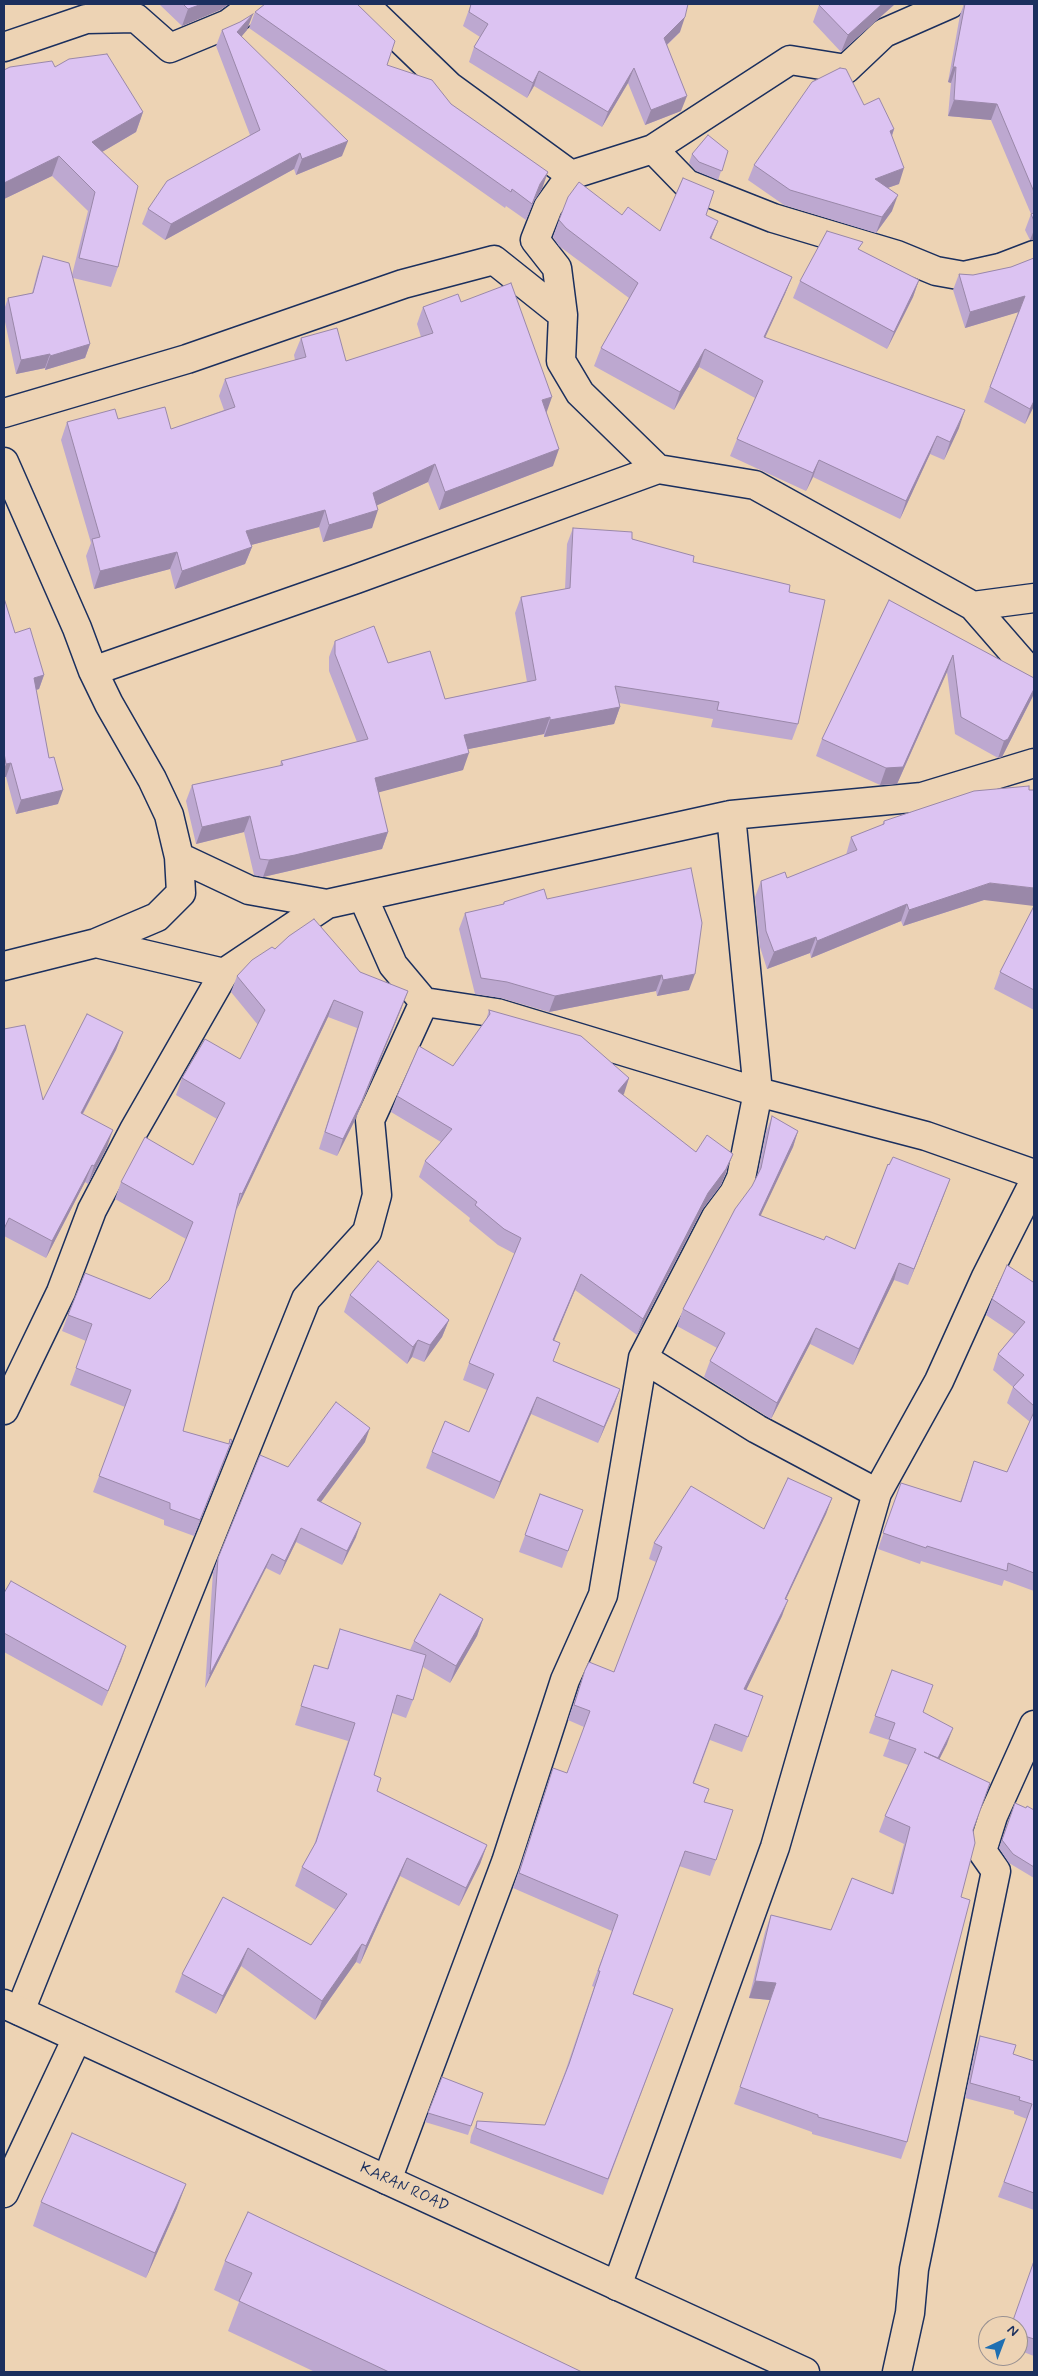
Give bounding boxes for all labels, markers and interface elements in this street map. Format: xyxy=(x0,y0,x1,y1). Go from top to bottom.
street label: KARAN ROAD xyxy=(356,2159,452,2217)
north arrow xyxy=(978,2316,1028,2366)
text: N xyxy=(1003,2321,1022,2341)

